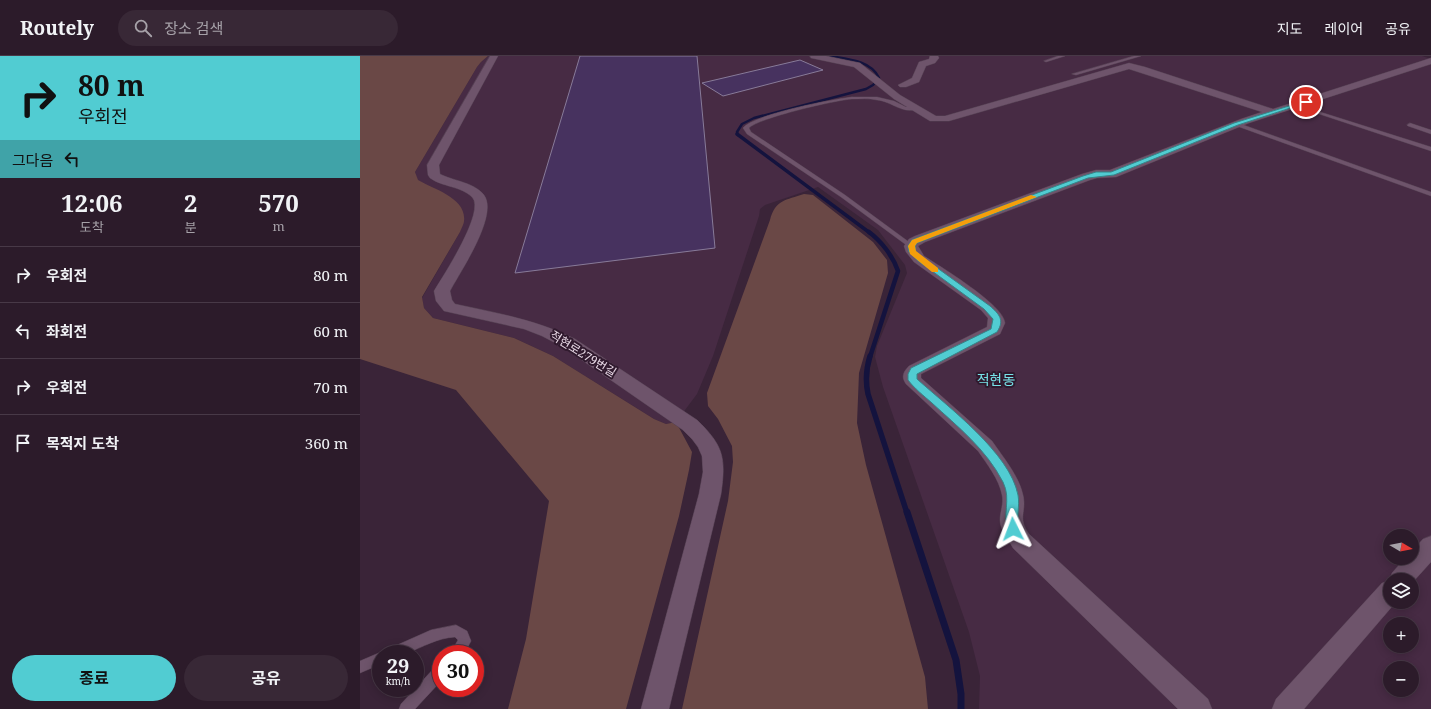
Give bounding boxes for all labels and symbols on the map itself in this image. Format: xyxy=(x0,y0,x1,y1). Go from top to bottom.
pin xyxy=(1289,85,1323,119)
street label: 적현로279번길 xyxy=(547,326,620,381)
district label: 적현동 xyxy=(977,370,1015,389)
position arrow xyxy=(992,508,1034,550)
north arrow xyxy=(1383,529,1419,565)
speed limit sign: 30 xyxy=(432,645,484,697)

